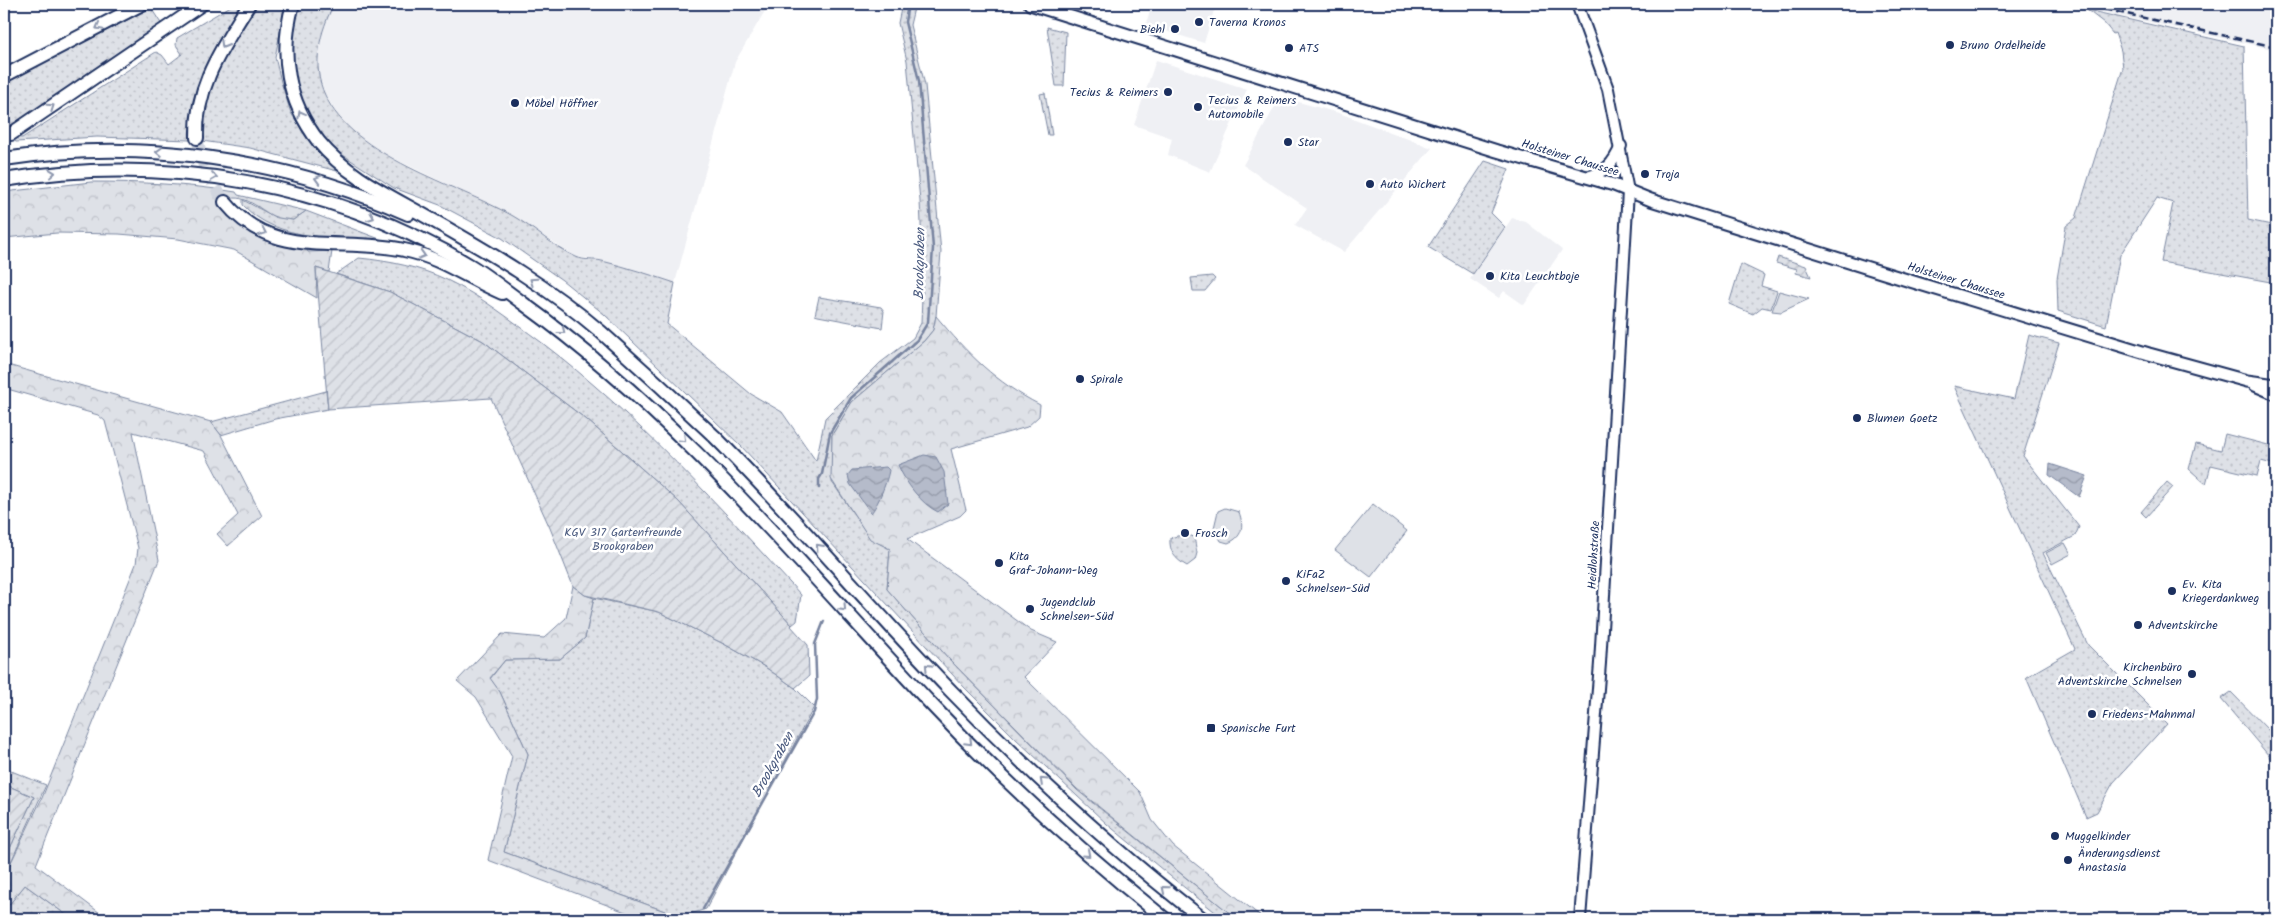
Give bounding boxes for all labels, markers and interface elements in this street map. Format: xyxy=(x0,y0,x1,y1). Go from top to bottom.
place label: Taverna Kronos xyxy=(1209,13,1286,32)
marker: Taverna Kronos xyxy=(1193,16,1205,28)
place label: Biehl xyxy=(1140,20,1165,39)
one-way arrow xyxy=(95,21,104,31)
marker: Biehl xyxy=(1169,23,1181,35)
place label: Bruno Ordelheide xyxy=(1960,36,2046,55)
place label: ATS xyxy=(1299,39,1320,58)
marker: Bruno Ordelheide xyxy=(1944,39,1956,51)
one-way arrow xyxy=(221,40,231,49)
marker: ATS xyxy=(1283,42,1295,54)
place label: Tecius & Reimers xyxy=(1070,83,1158,102)
marker: Tecius & Reimers xyxy=(1162,86,1174,98)
place label: Tecius & Reimers Automobile xyxy=(1208,91,1296,124)
place label: Möbel Höffner xyxy=(525,94,599,113)
marker: Möbel Höffner xyxy=(509,97,521,109)
marker: Tecius & Reimers Automobile xyxy=(1192,101,1204,113)
one-way arrow xyxy=(45,104,55,113)
one-way arrow xyxy=(297,110,307,119)
place label: Star xyxy=(1298,133,1320,152)
street label: Holsteiner Chaussee xyxy=(1519,134,1622,182)
marker: Star xyxy=(1282,136,1294,148)
one-way arrow xyxy=(154,147,162,158)
place label: Troja xyxy=(1655,165,1680,184)
one-way arrow xyxy=(48,168,56,179)
marker: Troja xyxy=(1639,168,1651,180)
one-way arrow xyxy=(210,171,218,182)
one-way arrow xyxy=(315,175,323,185)
place label: Auto Wichert xyxy=(1380,175,1446,194)
marker: Auto Wichert xyxy=(1364,178,1376,190)
one-way arrow xyxy=(366,211,375,222)
one-way arrow xyxy=(257,226,266,236)
water label: Brookgraben xyxy=(908,226,932,300)
one-way arrow xyxy=(418,249,426,259)
street label: Holsteiner Chaussee xyxy=(1905,257,2008,305)
place label: Kita Leuchtboje xyxy=(1500,267,1580,286)
marker: Kita Leuchtboje xyxy=(1484,270,1496,282)
one-way arrow xyxy=(530,278,539,287)
one-way arrow xyxy=(556,326,565,334)
place label: Spirale xyxy=(1090,370,1124,389)
marker: Spirale xyxy=(1074,373,1086,385)
place label: Blumen Goetz xyxy=(1867,409,1938,428)
marker: Blumen Goetz xyxy=(1851,412,1863,424)
one-way arrow xyxy=(678,433,687,442)
street label: Heidlohstraße xyxy=(1583,520,1605,590)
park label: KGV 317 Gartenfreunde Brookgraben xyxy=(564,523,682,556)
place label: Frosch xyxy=(1195,524,1228,543)
marker: Frosch xyxy=(1179,527,1191,539)
one-way arrow xyxy=(815,544,824,553)
place label: Kita Graf-Johann-Weg xyxy=(1009,547,1098,580)
marker: Kita Graf-Johann-Weg xyxy=(993,557,1005,569)
place label: KiFaZ Schnelsen-Süd xyxy=(1296,565,1370,598)
marker: KiFaZ Schnelsen-Süd xyxy=(1280,575,1292,587)
place label: Ev. Kita Kriegerdankweg xyxy=(2182,575,2260,608)
marker: Ev. Kita Kriegerdankweg xyxy=(2166,585,2178,597)
place label: Jugendclub Schnelsen-Süd xyxy=(1040,593,1114,626)
one-way arrow xyxy=(837,603,846,612)
marker: Jugendclub Schnelsen-Süd xyxy=(1024,603,1036,615)
place label: Adventskirche xyxy=(2148,616,2218,635)
marker: Adventskirche xyxy=(2132,619,2144,631)
place label: Kirchenbüro Adventskirche Schnelsen xyxy=(2058,658,2182,691)
one-way arrow xyxy=(925,664,934,673)
marker: Kirchenbüro Adventskirche Schnelsen xyxy=(2186,668,2198,680)
place label: Friedens-Mahnmal xyxy=(2102,705,2195,724)
marker: Friedens-Mahnmal xyxy=(2086,708,2098,720)
place label: Spanische Furt xyxy=(1221,719,1296,738)
marker: Spanische Furt xyxy=(1205,722,1217,734)
water label: Brookgraben xyxy=(746,727,801,802)
one-way arrow xyxy=(963,737,972,746)
one-way arrow xyxy=(1040,778,1049,787)
place label: Muggelkinder xyxy=(2065,827,2131,846)
marker: Muggelkinder xyxy=(2049,830,2061,842)
place label: Änderungsdienst Anastasia xyxy=(2078,844,2161,877)
one-way arrow xyxy=(1082,848,1091,857)
marker: Änderungsdienst Anastasia xyxy=(2062,854,2074,866)
one-way arrow xyxy=(1162,887,1171,895)

